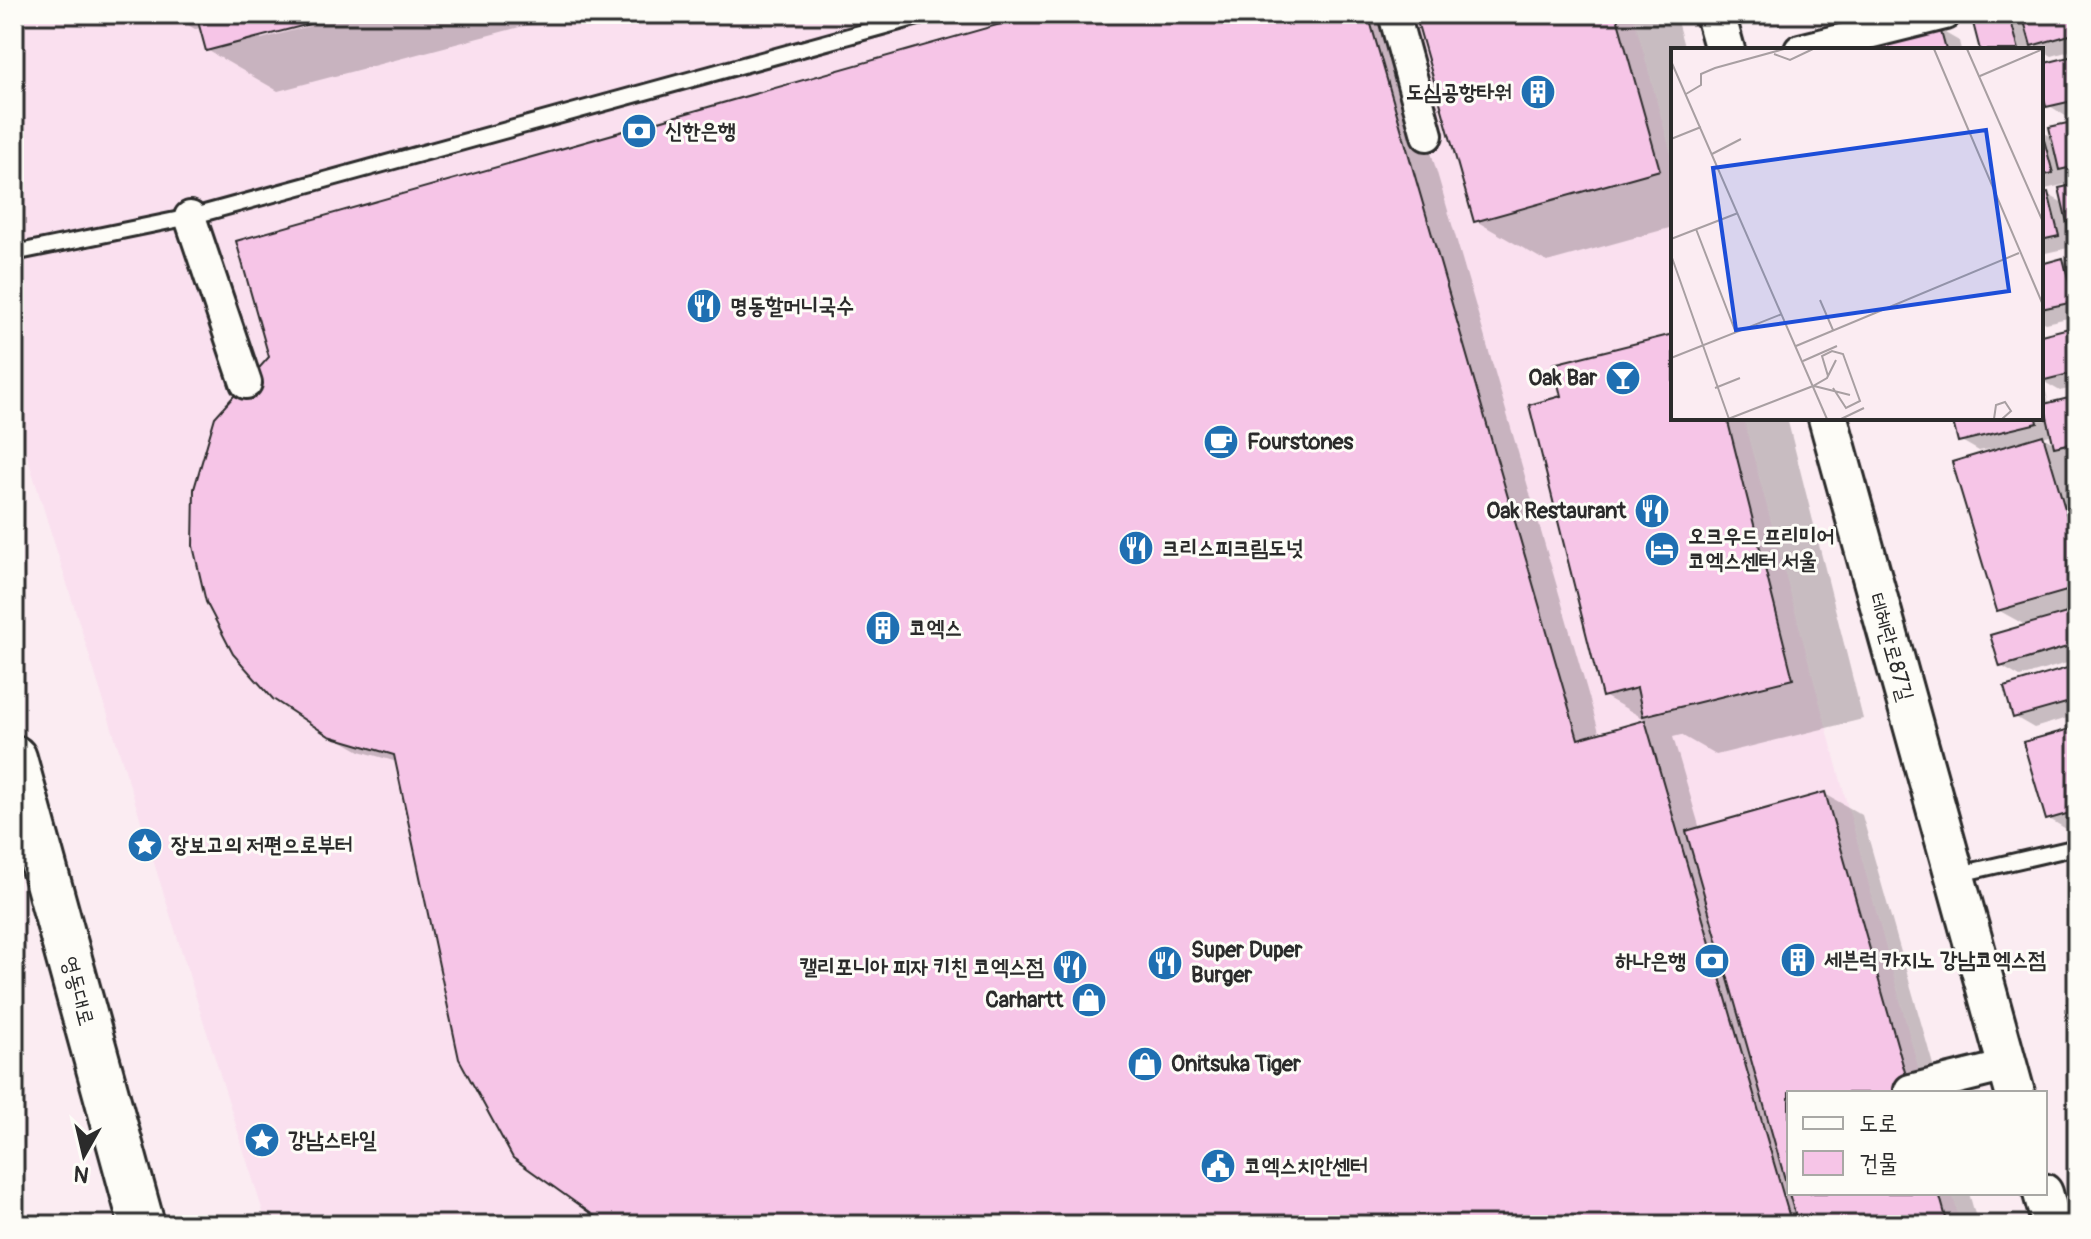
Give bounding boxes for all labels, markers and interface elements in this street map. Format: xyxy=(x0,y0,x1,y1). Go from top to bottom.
inset map xyxy=(1671,48,2043,420)
building icon: 도심공항타워 xyxy=(1519,73,1557,111)
place label: 도심공항타워 xyxy=(1406,78,1512,106)
bank icon: 신한은행 xyxy=(620,112,658,150)
place label: 신한은행 xyxy=(665,117,736,145)
restaurant icon: 명동할머니국수 xyxy=(685,287,723,325)
place label: 명동할머니국수 xyxy=(730,292,854,320)
bar icon: Oak Bar xyxy=(1604,359,1642,397)
place label: Oak Bar xyxy=(1528,364,1598,392)
cafe icon: Fourstones xyxy=(1202,423,1240,461)
place label: Fourstones xyxy=(1247,428,1353,456)
restaurant icon: Oak Restaurant xyxy=(1633,492,1671,530)
place label: Oak Restaurant xyxy=(1486,497,1627,525)
place label: 오크우드 프리미어 코엑스센터 서울 xyxy=(1688,522,1834,575)
restaurant icon: 크리스피크림도넛 xyxy=(1117,529,1155,567)
hotel icon: 오크우드 프리미어 코엑스센터 서울 xyxy=(1643,530,1681,568)
place label: 크리스피크림도넛 xyxy=(1162,534,1304,562)
street label: 테헤란로87길 xyxy=(1862,590,1920,705)
building icon: 코엑스 xyxy=(864,609,902,647)
place label: 코엑스 xyxy=(909,614,962,642)
place icon: 장보고의 저편으로부터 xyxy=(126,826,164,864)
place label: 장보고의 저편으로부터 xyxy=(171,831,353,859)
place label: Super Duper Burger xyxy=(1191,936,1303,989)
building icon: 세븐럭 카지노 강남코엑스점 xyxy=(1779,941,1817,979)
bank icon: 하나은행 xyxy=(1693,942,1731,980)
restaurant icon: Super Duper Burger xyxy=(1146,944,1184,982)
place label: 세븐럭 카지노 강남코엑스점 xyxy=(1824,946,2046,974)
place label: 하나은행 xyxy=(1615,947,1686,975)
restaurant icon: 캘리포니아 피자 키친 코엑스점 xyxy=(1051,948,1089,986)
street label: 영동대로 xyxy=(55,953,101,1029)
place label: 캘리포니아 피자 키친 코엑스점 xyxy=(800,953,1044,981)
shop icon: Carhartt xyxy=(1070,981,1108,1019)
place label: Carhartt xyxy=(985,986,1064,1014)
shop icon: Onitsuka Tiger xyxy=(1126,1045,1164,1083)
place label: Onitsuka Tiger xyxy=(1171,1050,1302,1078)
legend xyxy=(1787,1091,2047,1195)
text: 도로 xyxy=(1859,1109,1898,1138)
north arrow xyxy=(44,1115,124,1195)
place icon: 강남스타일 xyxy=(243,1121,281,1159)
place label: 강남스타일 xyxy=(288,1126,377,1154)
public building icon: 코엑스치안센터 xyxy=(1199,1147,1237,1185)
text: 건물 xyxy=(1859,1149,1898,1178)
place label: 코엑스치안센터 xyxy=(1244,1152,1368,1180)
text: N xyxy=(72,1159,91,1189)

